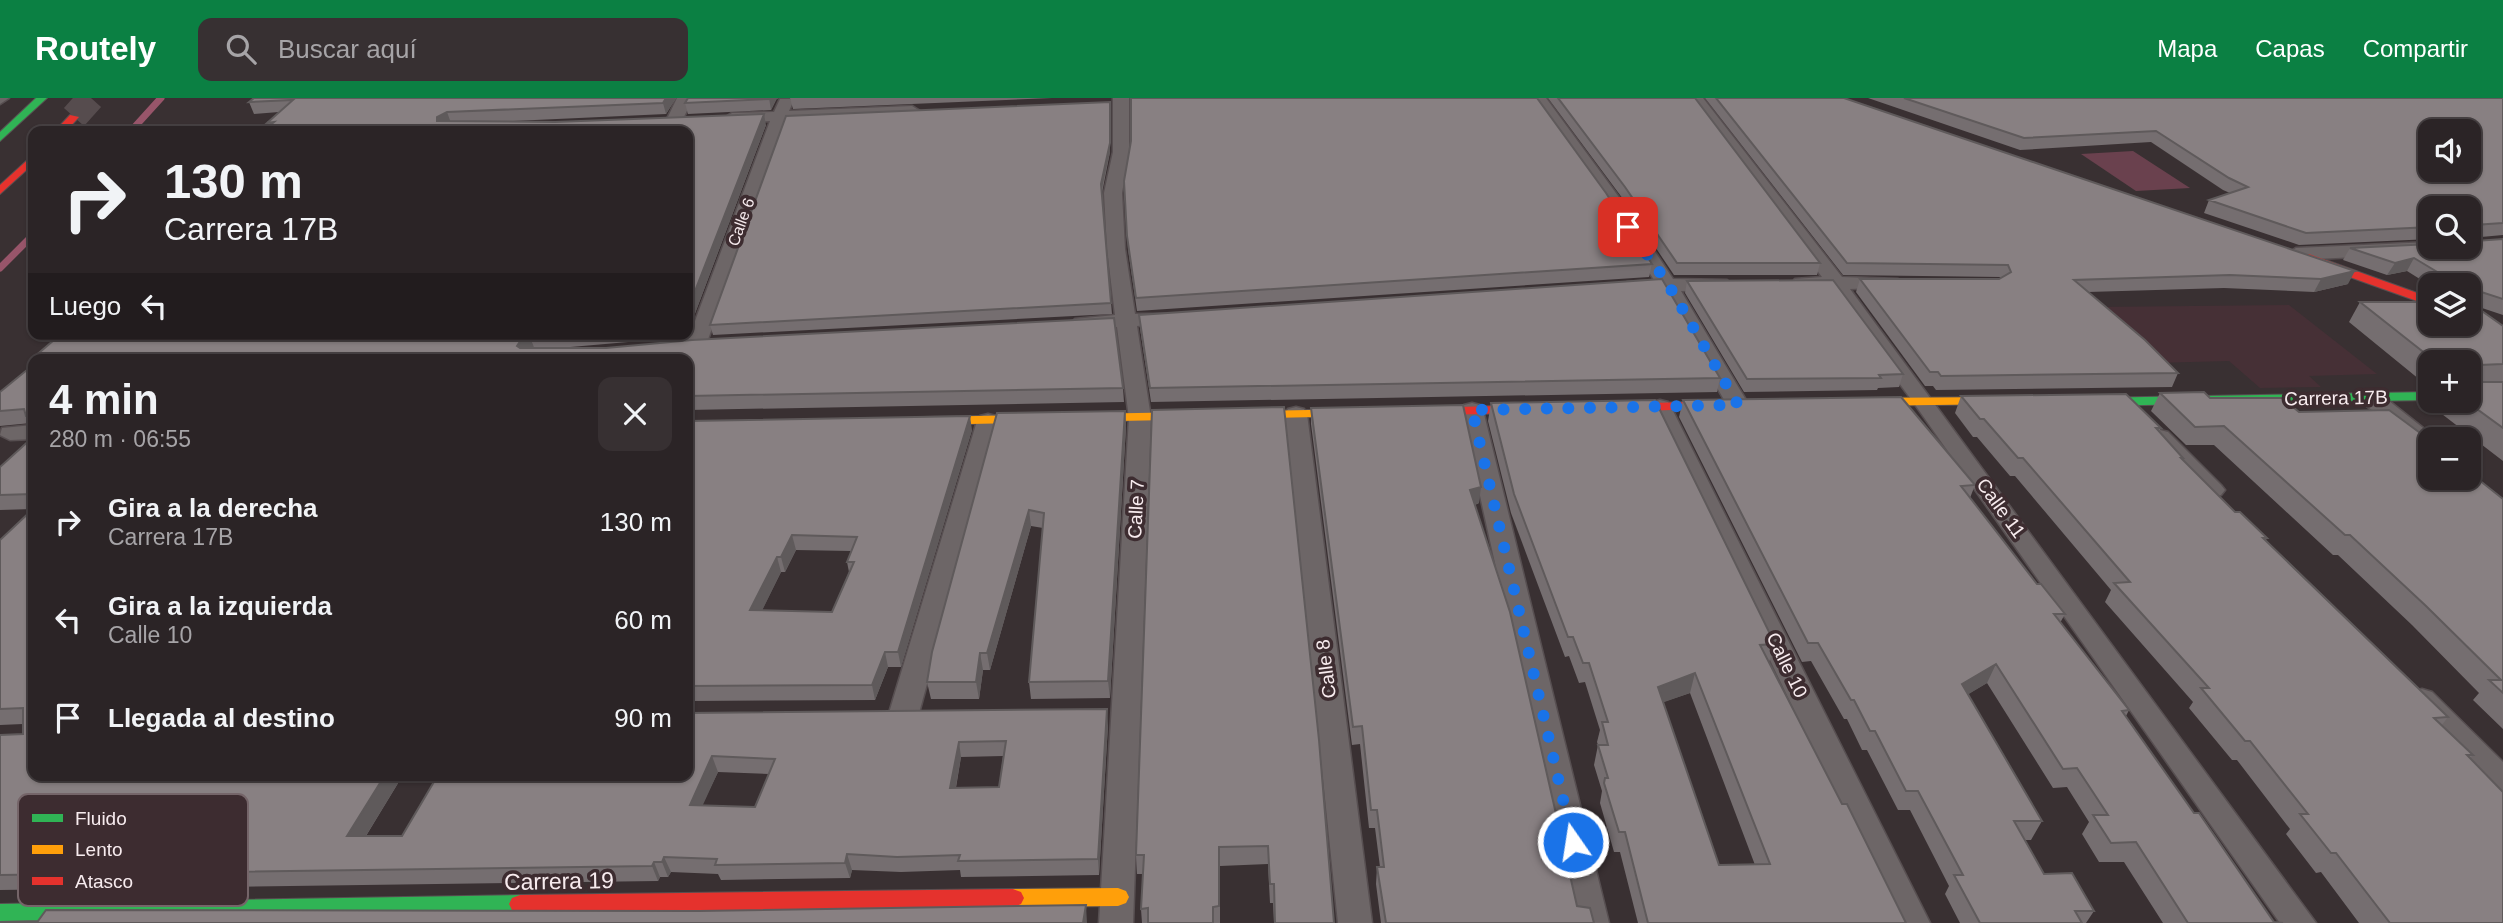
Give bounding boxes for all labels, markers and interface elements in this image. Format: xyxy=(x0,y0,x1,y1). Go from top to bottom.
search box xyxy=(198,18,688,81)
text: Routely xyxy=(35,30,156,67)
icon: search xyxy=(222,30,260,68)
text: Buscar aquí xyxy=(278,34,417,64)
text: Mapa xyxy=(2157,35,2217,62)
text: Capas xyxy=(2255,35,2325,62)
text: Compartir xyxy=(2363,35,2468,62)
map controls xyxy=(2418,119,2481,490)
button: sound xyxy=(2418,119,2481,182)
icon: right xyxy=(49,154,140,245)
text: 130 m xyxy=(164,154,303,208)
street label: Calle 6 xyxy=(724,196,758,248)
button: search xyxy=(2418,196,2481,259)
pin xyxy=(1598,197,1658,257)
icon: arrive xyxy=(1609,208,1647,246)
text: Carrera 17B xyxy=(164,211,338,247)
button: layers xyxy=(2418,273,2481,336)
icon: left xyxy=(135,287,173,325)
text: Luego xyxy=(49,291,121,321)
button: + xyxy=(2418,350,2481,413)
text: 4 min xyxy=(49,376,159,423)
button: close xyxy=(598,377,672,451)
street label: Carrera 17B xyxy=(2284,387,2388,409)
text: 280 m · 06:55 xyxy=(49,426,191,452)
button: − xyxy=(2418,427,2481,490)
street label: Calle 11 xyxy=(1972,474,2030,542)
street label: Calle 7 xyxy=(1124,479,1148,539)
text: Gira a la derecha xyxy=(108,493,318,523)
icon: right xyxy=(49,503,87,541)
text: 130 m xyxy=(600,507,672,537)
text: Carrera 17B xyxy=(108,524,233,550)
text: Gira a la izquierda xyxy=(108,591,332,621)
icon: left xyxy=(49,601,87,639)
text: 60 m xyxy=(614,605,672,635)
text: Calle 10 xyxy=(108,622,192,648)
street label: Calle 10 xyxy=(1762,629,1812,701)
street label: Calle 8 xyxy=(1312,638,1340,700)
icon: arrive xyxy=(49,699,87,737)
text: Llegada al destino xyxy=(108,703,335,733)
text: 90 m xyxy=(614,703,672,733)
legend xyxy=(18,794,248,906)
position arrow xyxy=(1536,805,1610,879)
text: Fluido xyxy=(75,808,127,829)
text: Lento xyxy=(75,839,123,860)
street label: Carrera 19 xyxy=(504,867,614,895)
text: Atasco xyxy=(75,871,133,892)

